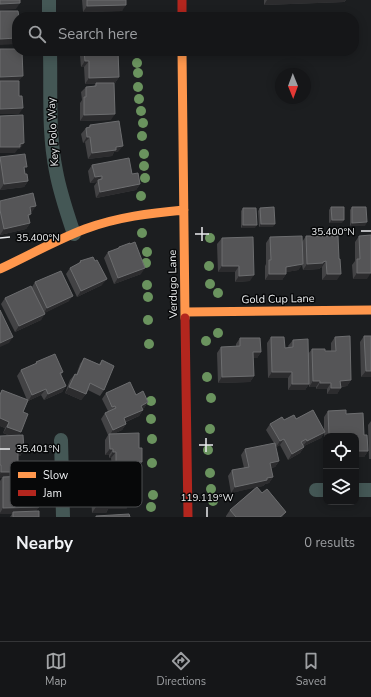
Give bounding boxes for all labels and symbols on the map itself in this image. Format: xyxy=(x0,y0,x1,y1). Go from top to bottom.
north arrow xyxy=(275,68,311,104)
street label: Key Polo Way xyxy=(44,97,62,167)
text: 35.400°N xyxy=(311,225,355,239)
text: 35.400°N xyxy=(16,231,60,245)
street label: Verdugo Lane xyxy=(165,249,181,319)
street label: Gold Cup Lane xyxy=(241,291,315,307)
text: 35.401°N xyxy=(16,442,60,456)
legend xyxy=(10,461,142,507)
text: Slow xyxy=(43,468,68,483)
text: Jam xyxy=(42,486,62,501)
text: 119.119°W xyxy=(180,491,234,505)

